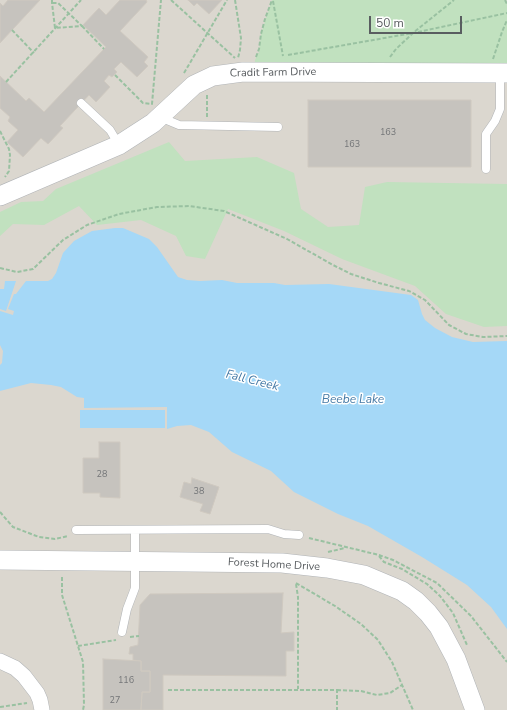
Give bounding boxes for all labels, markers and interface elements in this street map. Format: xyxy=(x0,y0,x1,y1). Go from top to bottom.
scale bar xyxy=(371,8,464,34)
text: 50 m xyxy=(376,15,404,31)
street label: Cradit Farm Drive xyxy=(230,66,316,80)
house number: 163 xyxy=(380,128,396,138)
house number: 163 xyxy=(344,140,360,150)
water label: Fall Creek xyxy=(224,367,280,395)
water label: Beebe Lake xyxy=(322,393,384,407)
house number: 28 xyxy=(97,470,107,480)
house number: 38 xyxy=(194,487,204,497)
street label: Forest Home Drive xyxy=(228,556,320,574)
house number: 116 xyxy=(118,676,134,686)
house number: 27 xyxy=(110,696,120,706)

